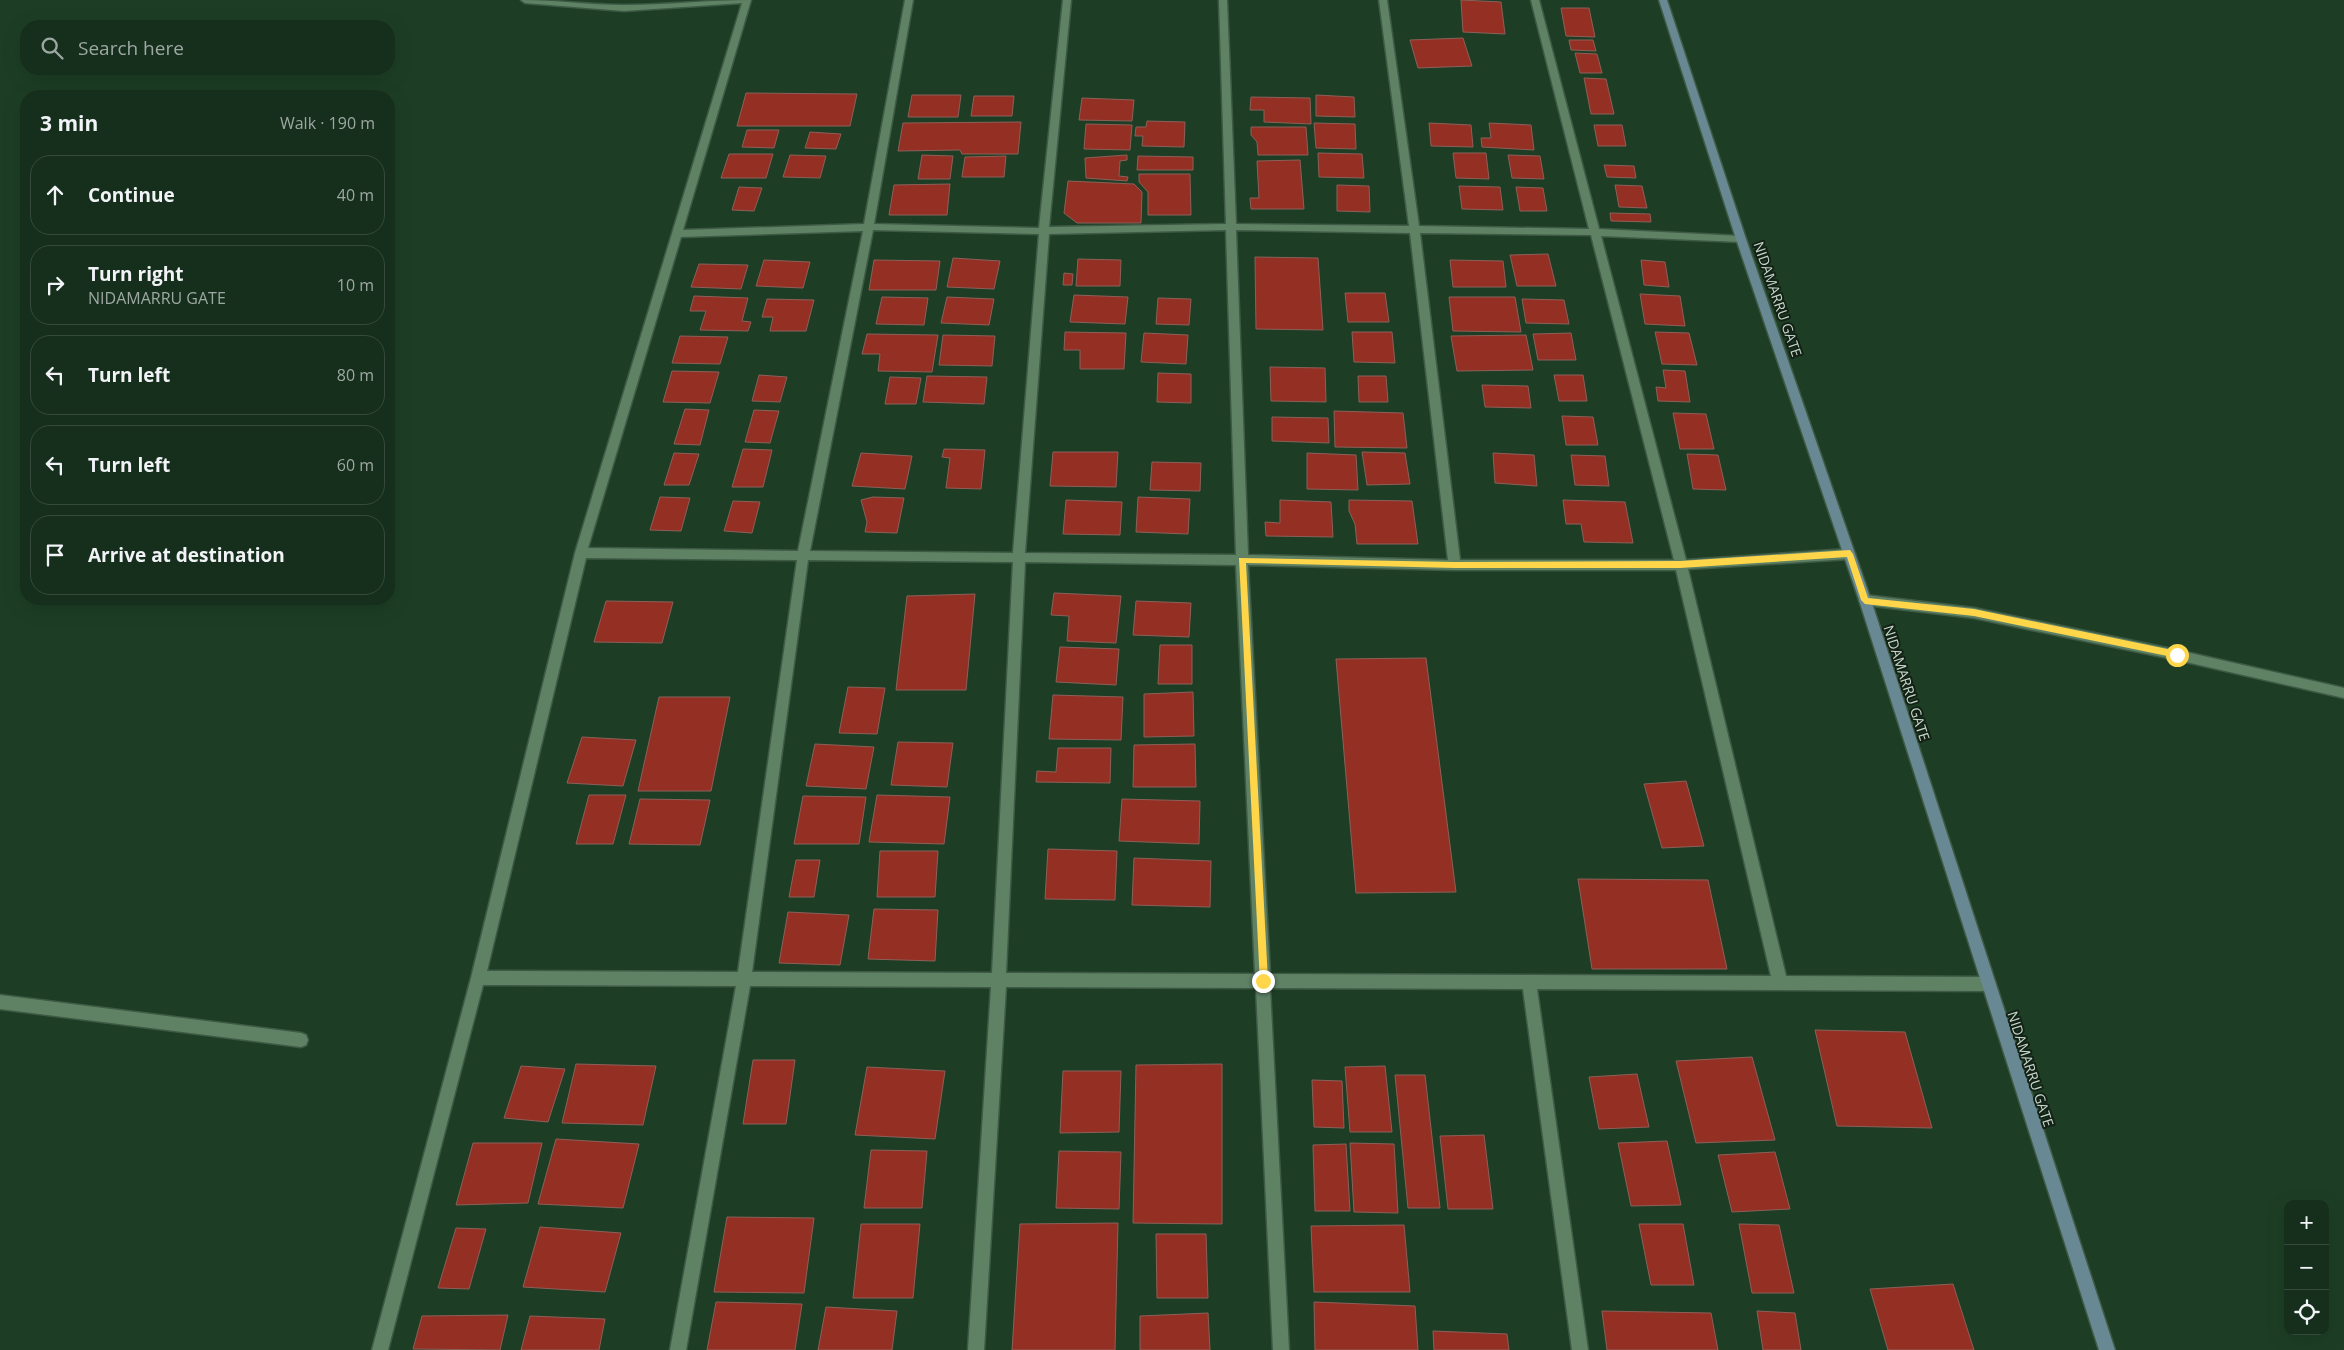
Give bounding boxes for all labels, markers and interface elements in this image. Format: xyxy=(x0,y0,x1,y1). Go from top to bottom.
search box xyxy=(20,20,395,75)
icon: search xyxy=(38,34,66,62)
text: Search here xyxy=(78,35,184,61)
text: 3 min xyxy=(40,109,98,137)
text: Walk · 190 m xyxy=(280,112,375,134)
icon: ahead xyxy=(41,181,69,209)
text: Continue xyxy=(88,182,175,208)
text: 40 m xyxy=(337,184,374,206)
street label: NIDAMARRU GATE xyxy=(1749,239,1807,359)
text: Turn right xyxy=(88,261,183,287)
icon: right xyxy=(41,271,69,299)
text: 10 m xyxy=(337,274,374,296)
text: NIDAMARRU GATE xyxy=(88,287,226,309)
icon: left xyxy=(41,361,69,389)
text: Turn left xyxy=(88,362,170,388)
text: 80 m xyxy=(337,364,374,386)
icon: left xyxy=(41,451,69,479)
text: Turn left xyxy=(88,452,170,478)
text: 60 m xyxy=(337,454,374,476)
icon: arrive xyxy=(41,541,69,569)
text: Arrive at destination xyxy=(88,542,285,568)
street label: NIDAMARRU GATE xyxy=(1879,623,1935,743)
route start xyxy=(2166,644,2189,667)
route end xyxy=(1252,970,1275,993)
street label: NIDAMARRU GATE xyxy=(2003,1009,2059,1129)
map controls xyxy=(2284,1200,2329,1335)
button: + xyxy=(2284,1200,2329,1245)
button: − xyxy=(2284,1245,2329,1290)
button: locate xyxy=(2284,1290,2329,1335)

